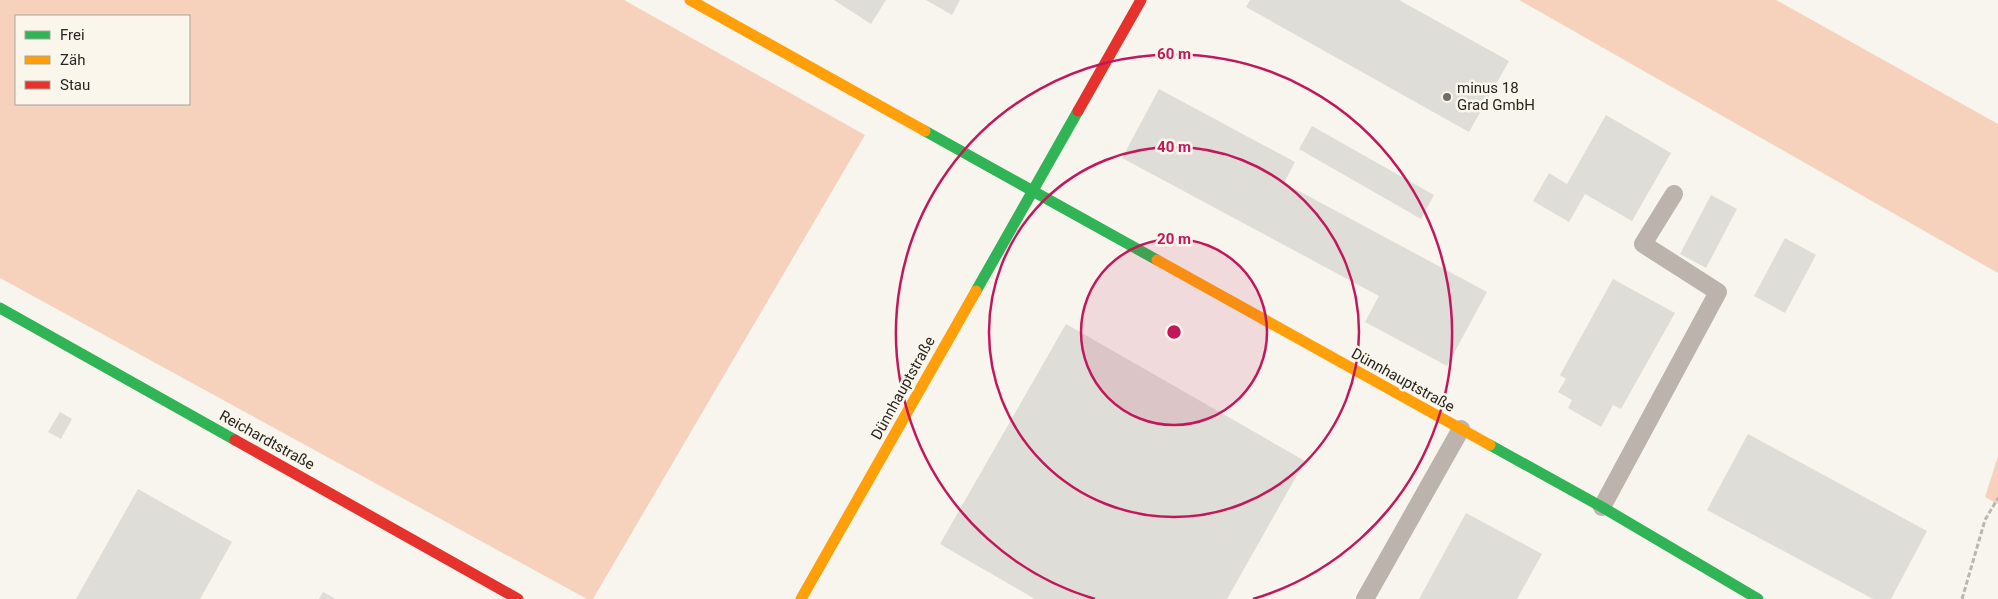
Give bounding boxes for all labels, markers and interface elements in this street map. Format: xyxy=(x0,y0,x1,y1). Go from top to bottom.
legend xyxy=(15,15,190,105)
text: Frei xyxy=(60,26,85,44)
text: 60 m xyxy=(1157,45,1191,63)
text: Zäh xyxy=(60,51,85,69)
text: Stau xyxy=(60,76,90,94)
place label: minus 18 Grad GmbH xyxy=(1457,79,1535,114)
marker: minus 18 Grad GmbH xyxy=(1441,91,1453,103)
text: 40 m xyxy=(1157,138,1191,156)
text: 20 m xyxy=(1157,230,1191,248)
centre of rings xyxy=(1165,323,1183,341)
street label: Dünnhauptstraße xyxy=(867,333,939,443)
street label: Dünnhauptstraße xyxy=(1348,344,1458,416)
street label: Reichardtstraße xyxy=(216,406,318,474)

